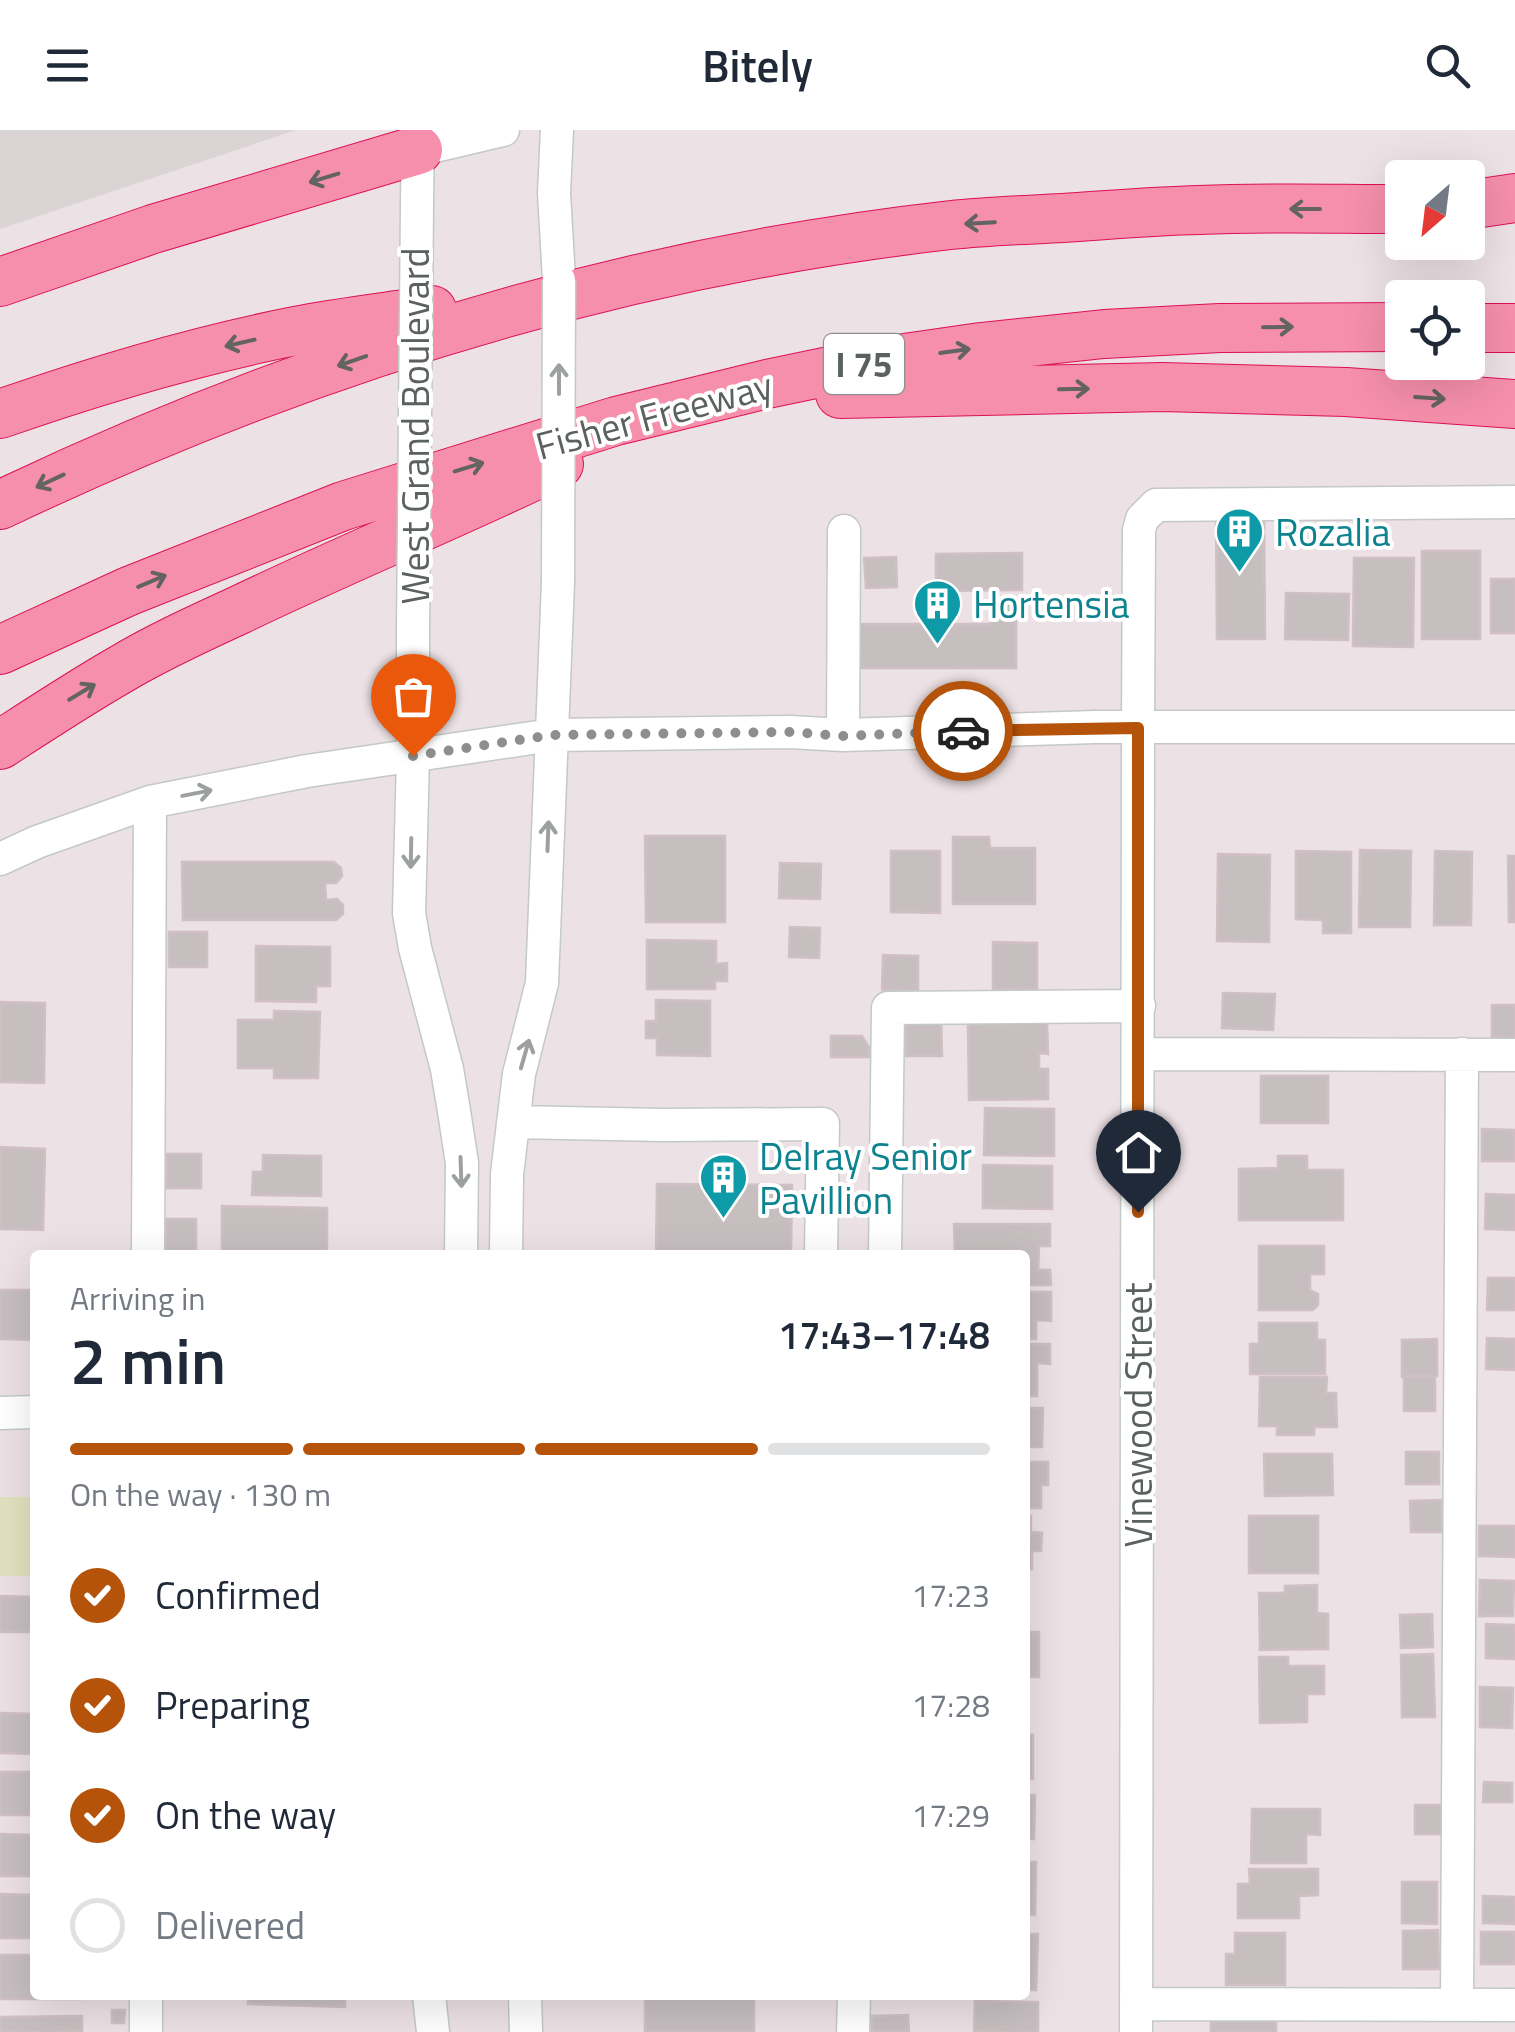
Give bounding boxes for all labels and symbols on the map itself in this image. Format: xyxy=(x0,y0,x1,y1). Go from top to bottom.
north arrow xyxy=(1385,160,1485,260)
one-way arrow xyxy=(309,170,341,188)
one-way arrow xyxy=(1290,200,1322,218)
one-way arrow xyxy=(965,214,997,233)
street label: West Grand Boulevard xyxy=(386,247,444,605)
one-way arrow xyxy=(1262,318,1294,336)
road number: I 75 xyxy=(824,334,904,394)
one-way arrow xyxy=(225,335,257,353)
one-way arrow xyxy=(938,341,970,359)
one-way arrow xyxy=(336,353,368,371)
street label: Fisher Freeway xyxy=(529,356,779,474)
one-way arrow xyxy=(550,364,568,396)
one-way arrow xyxy=(1057,379,1089,398)
one-way arrow xyxy=(1414,389,1446,408)
one-way arrow xyxy=(453,457,484,475)
one-way arrow xyxy=(36,473,66,492)
place label: Rozalia xyxy=(1275,503,1390,561)
building icon: Rozalia xyxy=(1214,506,1266,574)
one-way arrow xyxy=(137,571,167,589)
place label: Hortensia xyxy=(973,575,1130,633)
building icon: Hortensia xyxy=(912,578,964,646)
pin xyxy=(371,654,456,757)
courier xyxy=(913,681,1013,781)
one-way arrow xyxy=(67,682,96,702)
one-way arrow xyxy=(180,783,213,802)
one-way arrow xyxy=(538,820,557,852)
one-way arrow xyxy=(401,837,420,869)
one-way arrow xyxy=(517,1039,535,1070)
pin xyxy=(1096,1110,1181,1213)
place label: Delray Senior Pavillion xyxy=(759,1127,972,1229)
building icon: Delray Senior Pavillion xyxy=(698,1152,750,1220)
one-way arrow xyxy=(452,1156,471,1188)
street label: Vinewood Street xyxy=(1109,1282,1167,1548)

